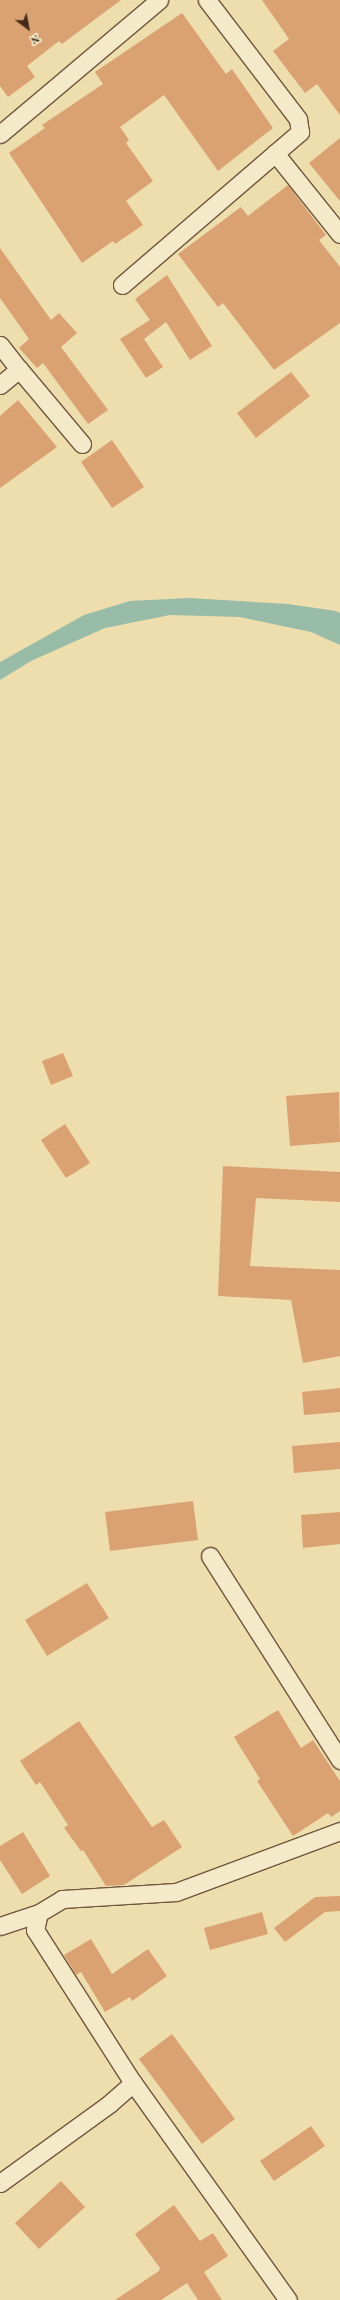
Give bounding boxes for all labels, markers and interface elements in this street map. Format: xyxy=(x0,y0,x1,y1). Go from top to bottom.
north arrow xyxy=(8,8,48,48)
text: N xyxy=(28,32,41,45)

